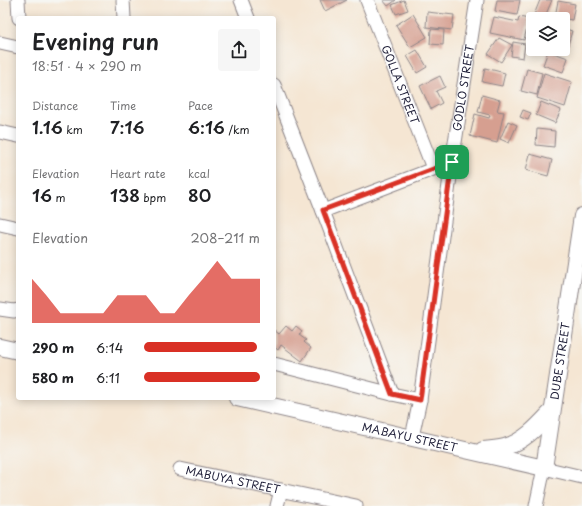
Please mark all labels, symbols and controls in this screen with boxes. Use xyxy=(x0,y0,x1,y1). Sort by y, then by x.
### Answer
map controls xyxy=(526,12,570,56)
button: layers xyxy=(526,12,570,56)
text: Evening run xyxy=(32,24,159,57)
button: share xyxy=(218,29,260,71)
street label: GOLLA STREET xyxy=(378,42,424,127)
street label: GODLO STREET xyxy=(448,43,478,132)
text: 18:51 · 4 × 290 m xyxy=(32,56,142,75)
text: Distance xyxy=(32,97,78,114)
text: Time xyxy=(110,97,136,114)
text: Pace xyxy=(188,97,213,114)
text: 1.16 xyxy=(32,114,63,140)
text: 7:16 xyxy=(110,114,144,140)
text: 6:16 xyxy=(188,114,225,140)
text: km xyxy=(63,121,83,138)
text: /km xyxy=(225,121,249,138)
pin xyxy=(435,145,469,179)
icon: arrive xyxy=(441,151,463,173)
text: Elevation xyxy=(32,165,79,182)
text: Heart rate xyxy=(110,165,166,182)
text: kcal xyxy=(188,165,210,182)
text: 16 xyxy=(32,182,52,208)
text: 138 xyxy=(110,182,140,208)
text: 80 xyxy=(188,182,211,208)
text: m xyxy=(52,189,66,206)
text: bpm xyxy=(140,189,166,206)
text: Elevation xyxy=(32,228,88,247)
text: 208–211 m xyxy=(190,228,260,247)
street label: DUBE STREET xyxy=(545,321,574,401)
text: 290 m xyxy=(32,338,74,357)
text: 6:14 xyxy=(96,338,123,357)
text: 580 m xyxy=(32,368,74,387)
text: 6:11 xyxy=(96,368,120,387)
street label: MABAYU STREET xyxy=(360,418,459,456)
street label: MABUYA STREET xyxy=(184,461,282,498)

